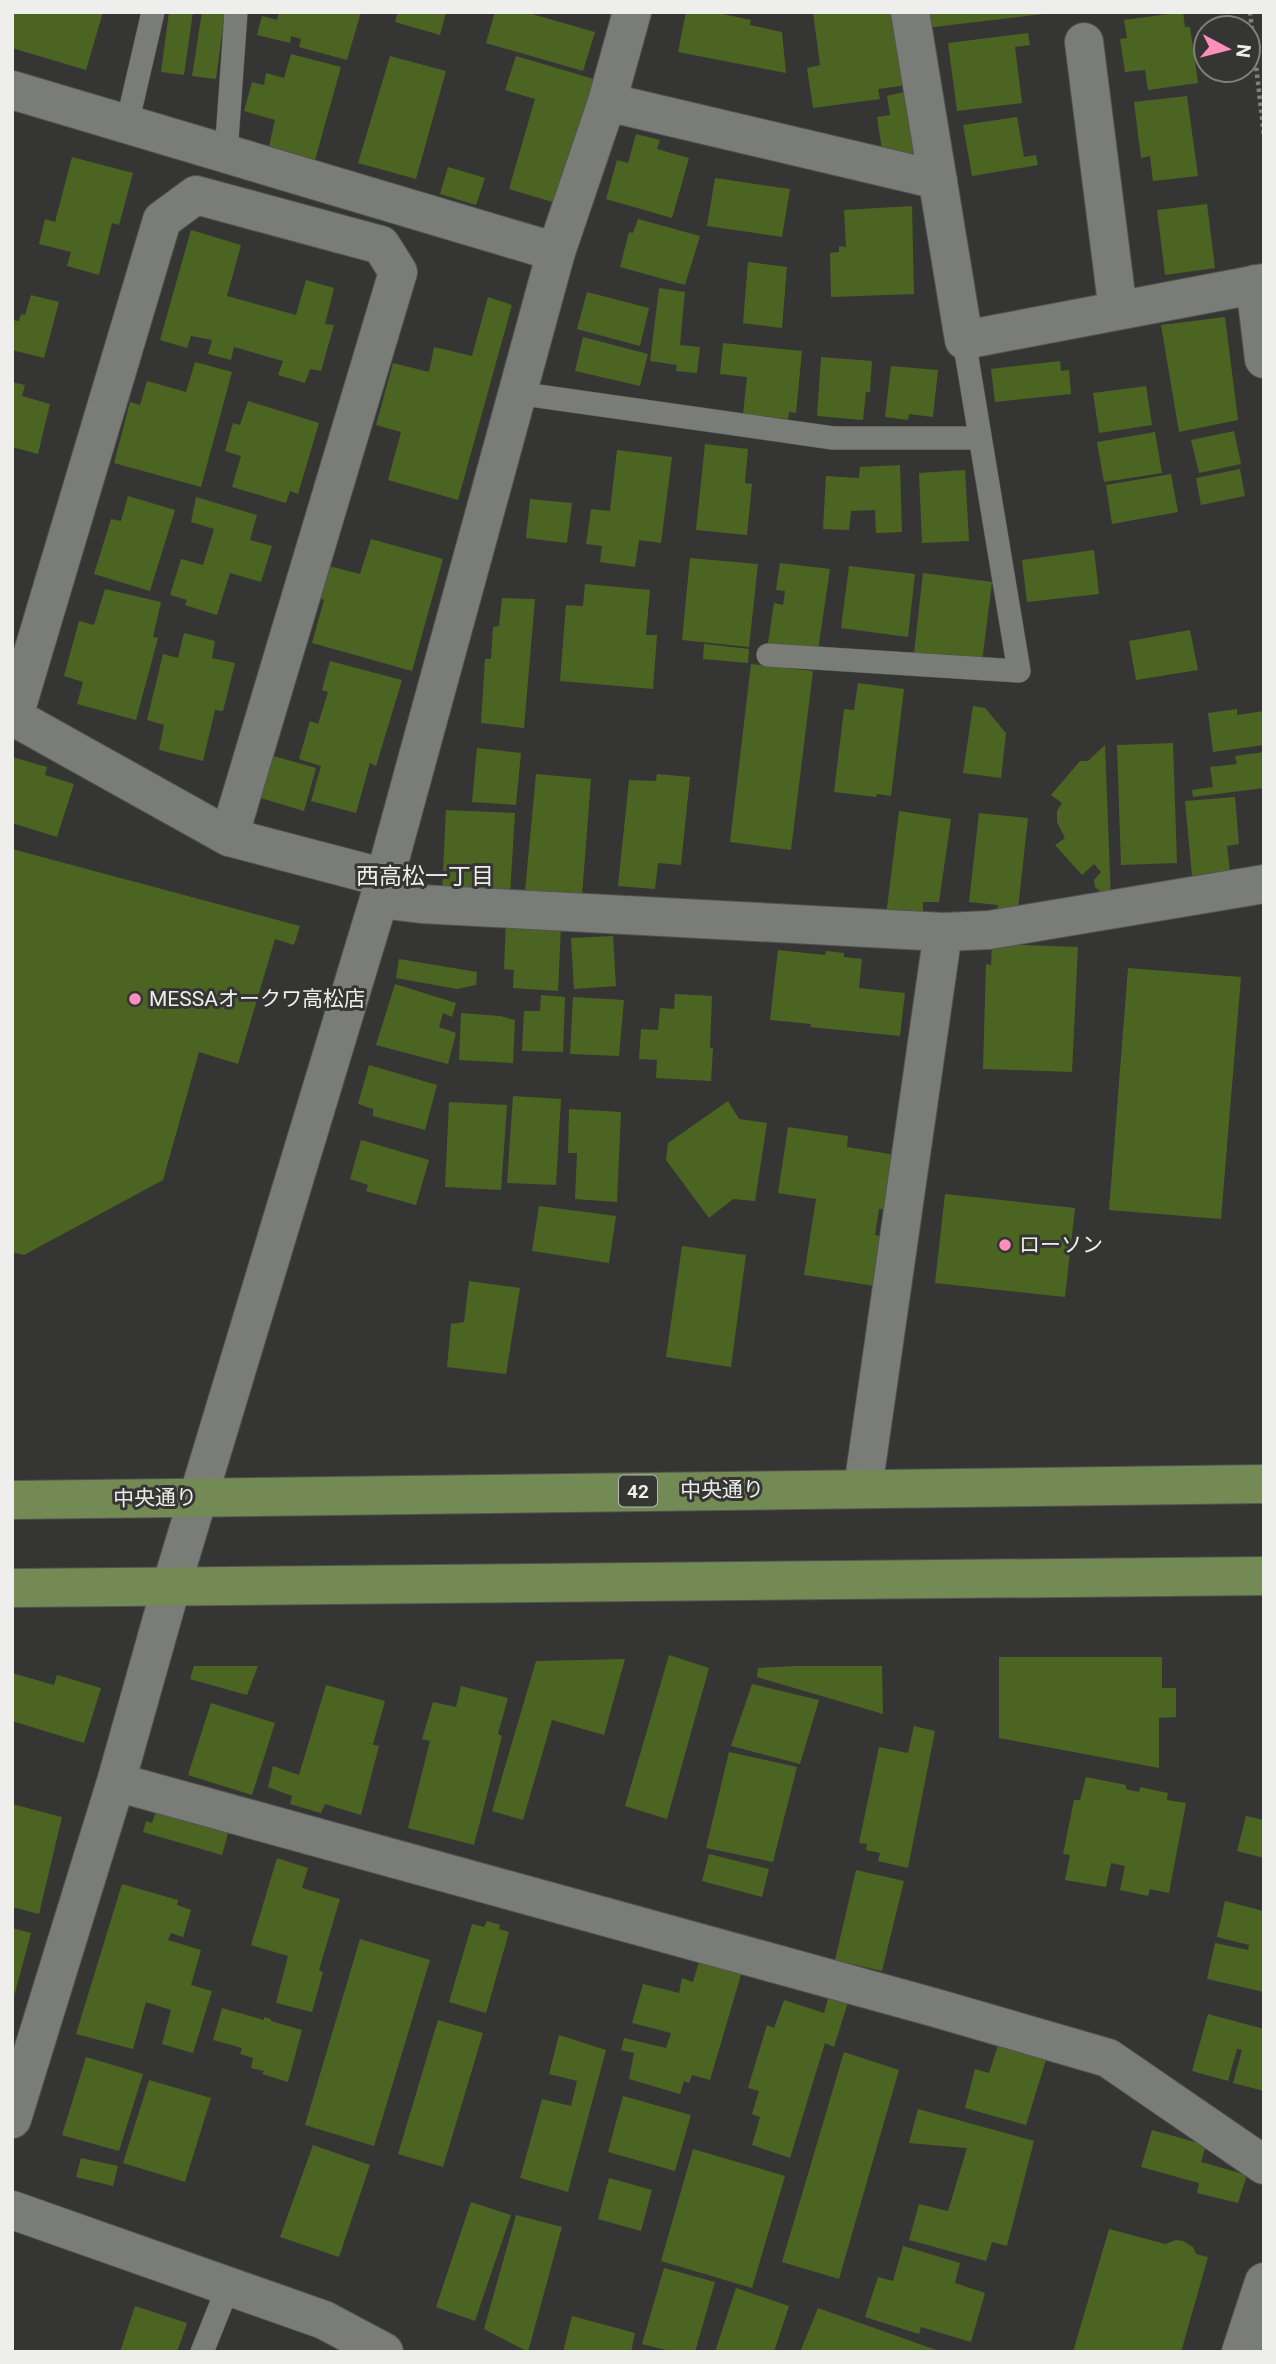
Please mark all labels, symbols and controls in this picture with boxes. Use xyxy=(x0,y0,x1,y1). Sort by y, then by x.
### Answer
north arrow xyxy=(1192,14,1262,84)
text: N xyxy=(1231,43,1256,59)
district label: 西高松一丁目 xyxy=(356,863,494,890)
place label: MESSAオークワ高松店 xyxy=(149,987,365,1011)
marker: MESSAオークワ高松店 xyxy=(127,991,143,1007)
place label: ローソン xyxy=(1019,1233,1103,1257)
marker: ローソン xyxy=(997,1237,1013,1253)
road number: 42 xyxy=(619,1476,657,1506)
street label: 中央通り xyxy=(680,1477,764,1503)
street label: 中央通り xyxy=(113,1485,197,1511)

